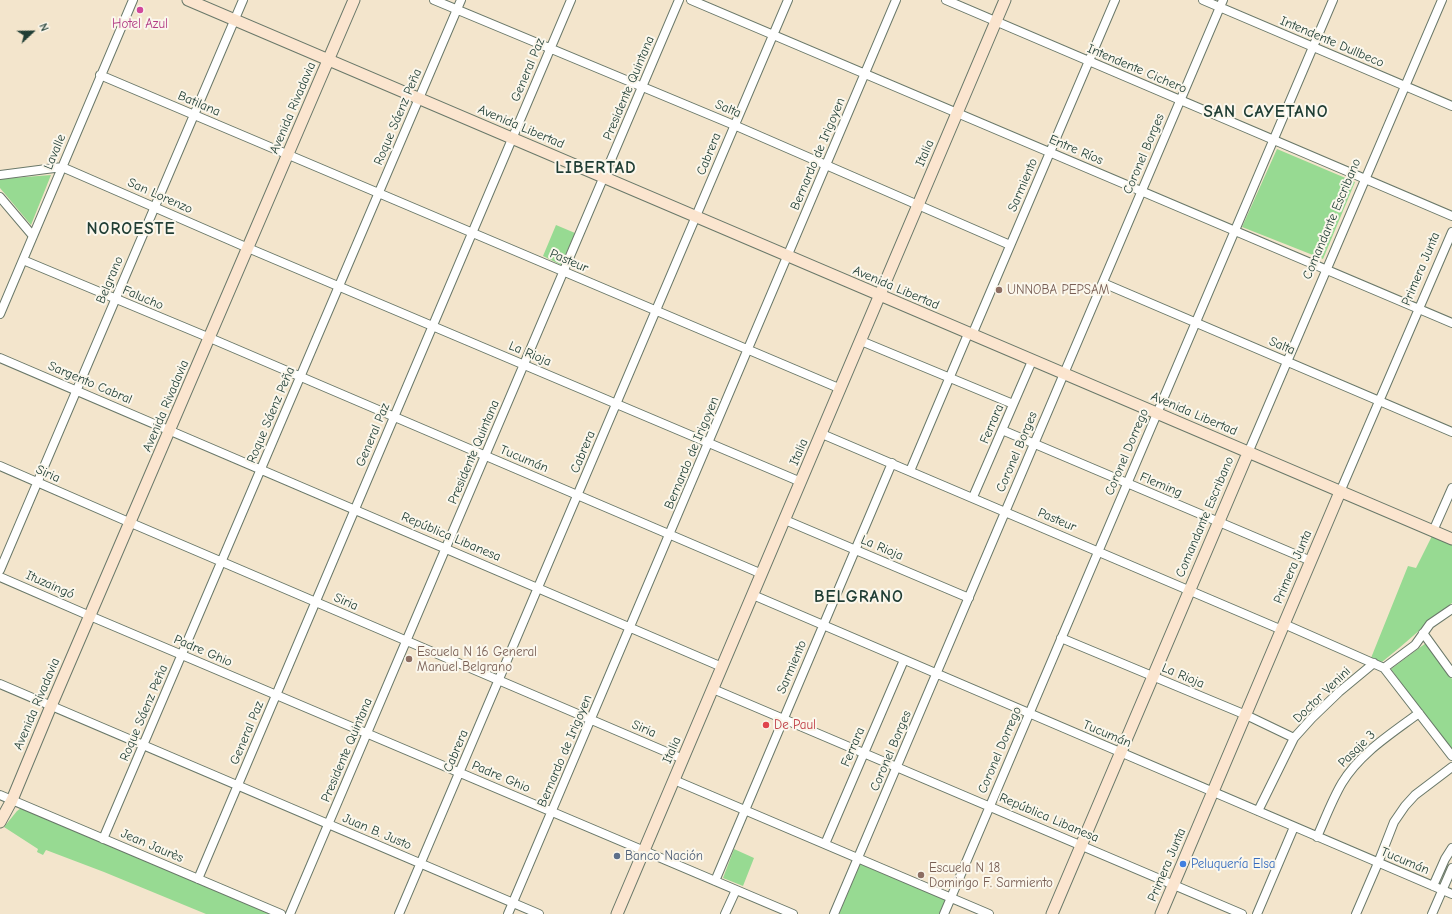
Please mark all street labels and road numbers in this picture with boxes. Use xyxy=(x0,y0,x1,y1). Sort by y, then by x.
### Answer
street label: Intendente Dullbeco xyxy=(1278,13,1386,71)
street label: Presidente Quintana xyxy=(600,34,658,142)
street label: General Paz xyxy=(508,36,548,104)
street label: Intendente Cichero xyxy=(1085,41,1189,97)
street label: Avenida Rivadavia xyxy=(267,60,319,156)
street label: Roque Sáenz Peña xyxy=(371,66,425,168)
street label: Batilana xyxy=(175,88,223,120)
street label: Bernardo de Irigoyen xyxy=(787,95,849,213)
street label: Salta xyxy=(713,97,743,121)
street label: Avenida Libertad xyxy=(475,102,567,152)
street label: Coronel Borges xyxy=(1120,111,1168,197)
street label: Cabrera xyxy=(693,130,725,178)
street label: Lavalle xyxy=(41,132,69,172)
street label: Entre Ríos xyxy=(1047,132,1105,168)
street label: Italia xyxy=(912,137,938,169)
street label: Sarmiento xyxy=(1005,156,1041,214)
street label: Comandante Escribano xyxy=(1299,156,1365,282)
street label: San Lorenzo xyxy=(125,175,195,217)
street label: Primera Junta xyxy=(1398,230,1444,308)
street label: Pasteur xyxy=(547,246,591,276)
street label: Belgrano xyxy=(93,254,127,306)
street label: Avenida Libertad xyxy=(850,263,942,313)
street label: Falucho xyxy=(120,282,166,314)
street label: Salta xyxy=(1267,334,1297,358)
street label: La Rioja xyxy=(506,338,554,370)
street label: Sargento Cabral xyxy=(46,358,134,408)
street label: Avenida Rivadavia xyxy=(140,358,192,454)
street label: Roque Sáenz Peña xyxy=(244,364,298,466)
street label: Avenida Libertad xyxy=(1148,389,1240,439)
street label: Bernardo de Irigoyen xyxy=(661,394,723,512)
street label: Presidente Quintana xyxy=(445,398,503,506)
street label: General Paz xyxy=(353,401,393,469)
street label: Ferrara xyxy=(977,402,1007,446)
street label: Coronel Dorrego xyxy=(1102,406,1152,498)
street label: Coronel Borges xyxy=(993,409,1041,495)
street label: Cabrera xyxy=(567,428,599,476)
street label: Italia xyxy=(786,436,812,468)
street label: Tucumán xyxy=(497,442,551,476)
street label: Comandante Escribano xyxy=(1172,454,1238,580)
street label: Siria xyxy=(33,462,63,486)
street label: Fleming xyxy=(1137,469,1185,501)
street label: Pasteur xyxy=(1035,505,1079,535)
street label: República Libanesa xyxy=(399,509,503,565)
street label: Primera Junta xyxy=(1270,528,1316,606)
street label: La Rioja xyxy=(858,532,906,564)
street label: Ituzaingó xyxy=(23,567,77,603)
street label: Siria xyxy=(331,590,361,614)
street label: Padre Ghio xyxy=(171,632,235,670)
street label: Sarmiento xyxy=(774,638,810,696)
street label: Avenida Rivadavia xyxy=(11,656,63,752)
street label: La Rioja xyxy=(1159,660,1207,692)
street label: Roque Sáenz Peña xyxy=(117,662,171,764)
street label: Doctor Venini xyxy=(1290,664,1354,726)
street label: Bernardo de Irigoyen xyxy=(534,692,596,810)
street label: Presidente Quintana xyxy=(318,696,376,804)
street label: General Paz xyxy=(227,699,267,767)
street label: Coronel Dorrego xyxy=(975,704,1025,796)
street label: Coronel Borges xyxy=(867,708,915,794)
street label: Siria xyxy=(629,717,659,741)
street label: Tucumán xyxy=(1080,717,1134,751)
street label: Ferrara xyxy=(838,725,868,769)
street label: Cabrera xyxy=(440,727,472,775)
street label: Pasaje 3 xyxy=(1335,727,1379,771)
street label: Italia xyxy=(659,734,685,766)
street label: Padre Ghio xyxy=(469,758,533,796)
street label: República Libanesa xyxy=(997,790,1101,846)
street label: Juan B. Justo xyxy=(340,810,414,854)
street label: Jean Jaurès xyxy=(118,826,186,866)
street label: Primera Junta xyxy=(1144,826,1190,904)
street label: Tucumán xyxy=(1378,844,1432,878)

